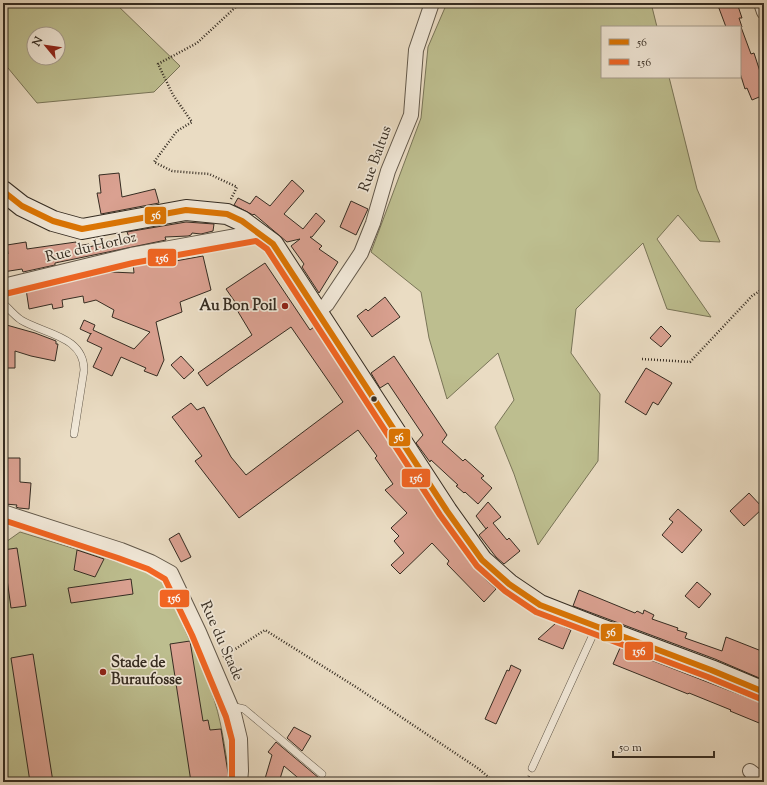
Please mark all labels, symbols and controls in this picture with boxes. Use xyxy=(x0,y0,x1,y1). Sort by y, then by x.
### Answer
north arrow xyxy=(26,26,66,66)
legend xyxy=(601,26,741,78)
text: N xyxy=(29,34,47,50)
text: 56 xyxy=(636,34,647,52)
text: 156 xyxy=(637,54,651,72)
street label: Rue Baltus xyxy=(354,123,398,195)
line badge: 56 xyxy=(144,206,167,225)
text: 56 xyxy=(150,208,161,224)
street label: Rue du Horloz xyxy=(43,227,139,269)
line badge: 156 xyxy=(147,248,177,267)
text: 156 xyxy=(155,251,169,267)
place label: Au Bon Poil xyxy=(199,296,278,317)
marker: Au Bon Poil xyxy=(280,301,290,311)
unlabelled marker xyxy=(369,394,379,404)
line badge: 56 xyxy=(388,428,411,447)
text: 56 xyxy=(393,430,404,446)
line badge: 156 xyxy=(401,468,431,488)
text: 156 xyxy=(409,471,423,487)
line badge: 156 xyxy=(159,589,190,608)
text: 156 xyxy=(167,591,181,607)
street label: Rue du Stade xyxy=(194,598,248,684)
line badge: 56 xyxy=(600,623,623,642)
text: 56 xyxy=(605,625,616,641)
line badge: 156 xyxy=(624,641,654,661)
text: 156 xyxy=(632,644,646,660)
place label: Stade de Buraufosse xyxy=(111,653,182,691)
marker: Stade de Buraufosse xyxy=(98,667,108,677)
scale bar xyxy=(613,733,714,759)
text: 50 m xyxy=(618,739,642,757)

